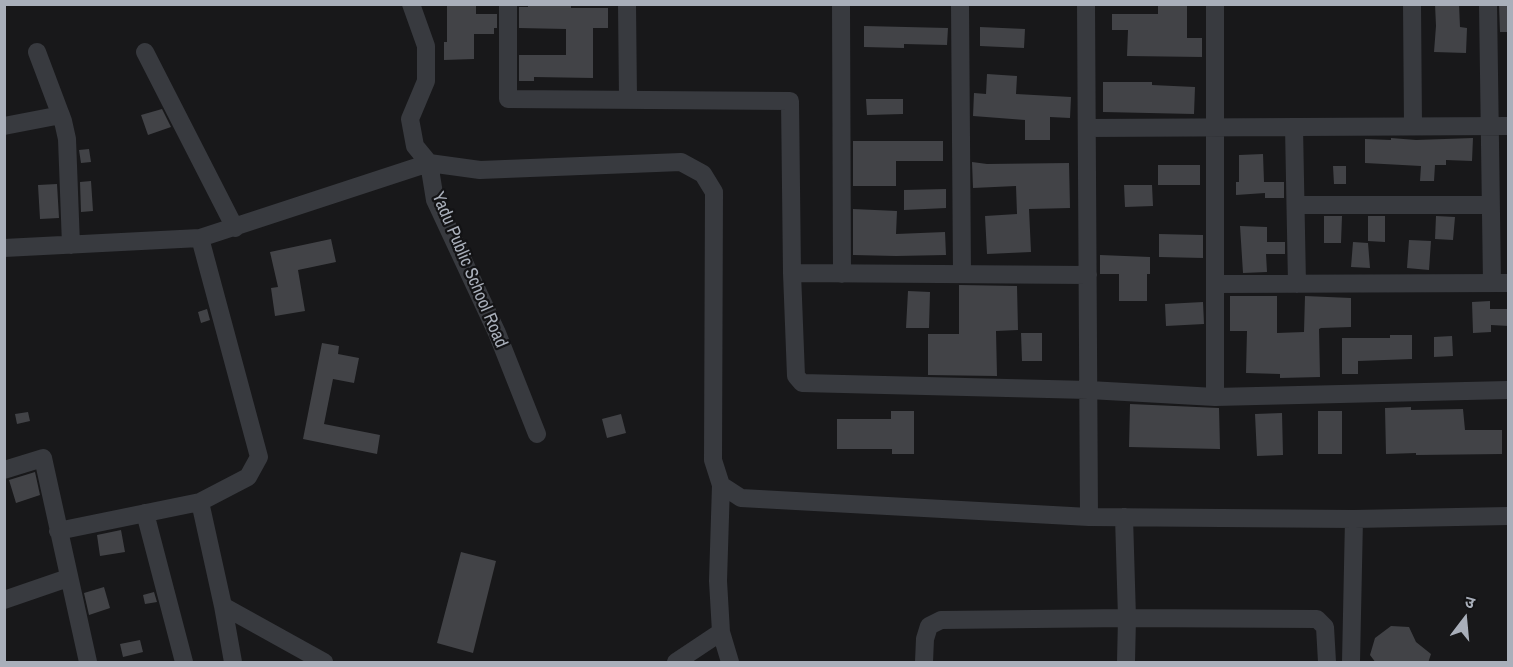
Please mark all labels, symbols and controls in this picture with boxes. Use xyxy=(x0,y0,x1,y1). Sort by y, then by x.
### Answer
street label: Yadu Public School Road xyxy=(426,189,512,351)
north arrow xyxy=(1435,589,1495,649)
text: उ xyxy=(1462,590,1477,614)

